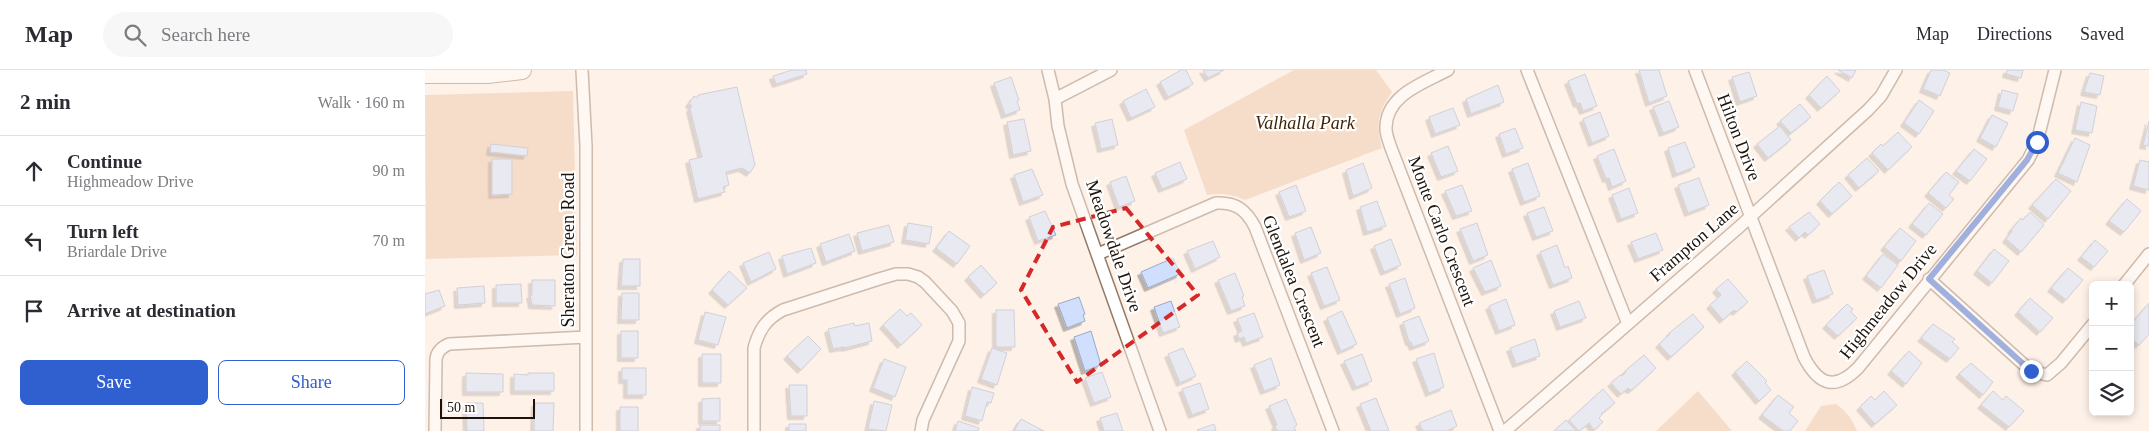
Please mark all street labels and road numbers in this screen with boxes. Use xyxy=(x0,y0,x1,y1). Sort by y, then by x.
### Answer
street label: Hilton Drive xyxy=(1713,91,1765,183)
street label: Monte Carlo Crescent xyxy=(1404,153,1480,309)
street label: Sheraton Green Road xyxy=(558,173,578,327)
street label: Meadowdale Drive xyxy=(1082,177,1146,315)
street label: Frampton Lane xyxy=(1646,198,1742,286)
street label: Glendalea Crescent xyxy=(1258,212,1330,350)
street label: Highmeadow Drive xyxy=(1835,239,1941,363)

